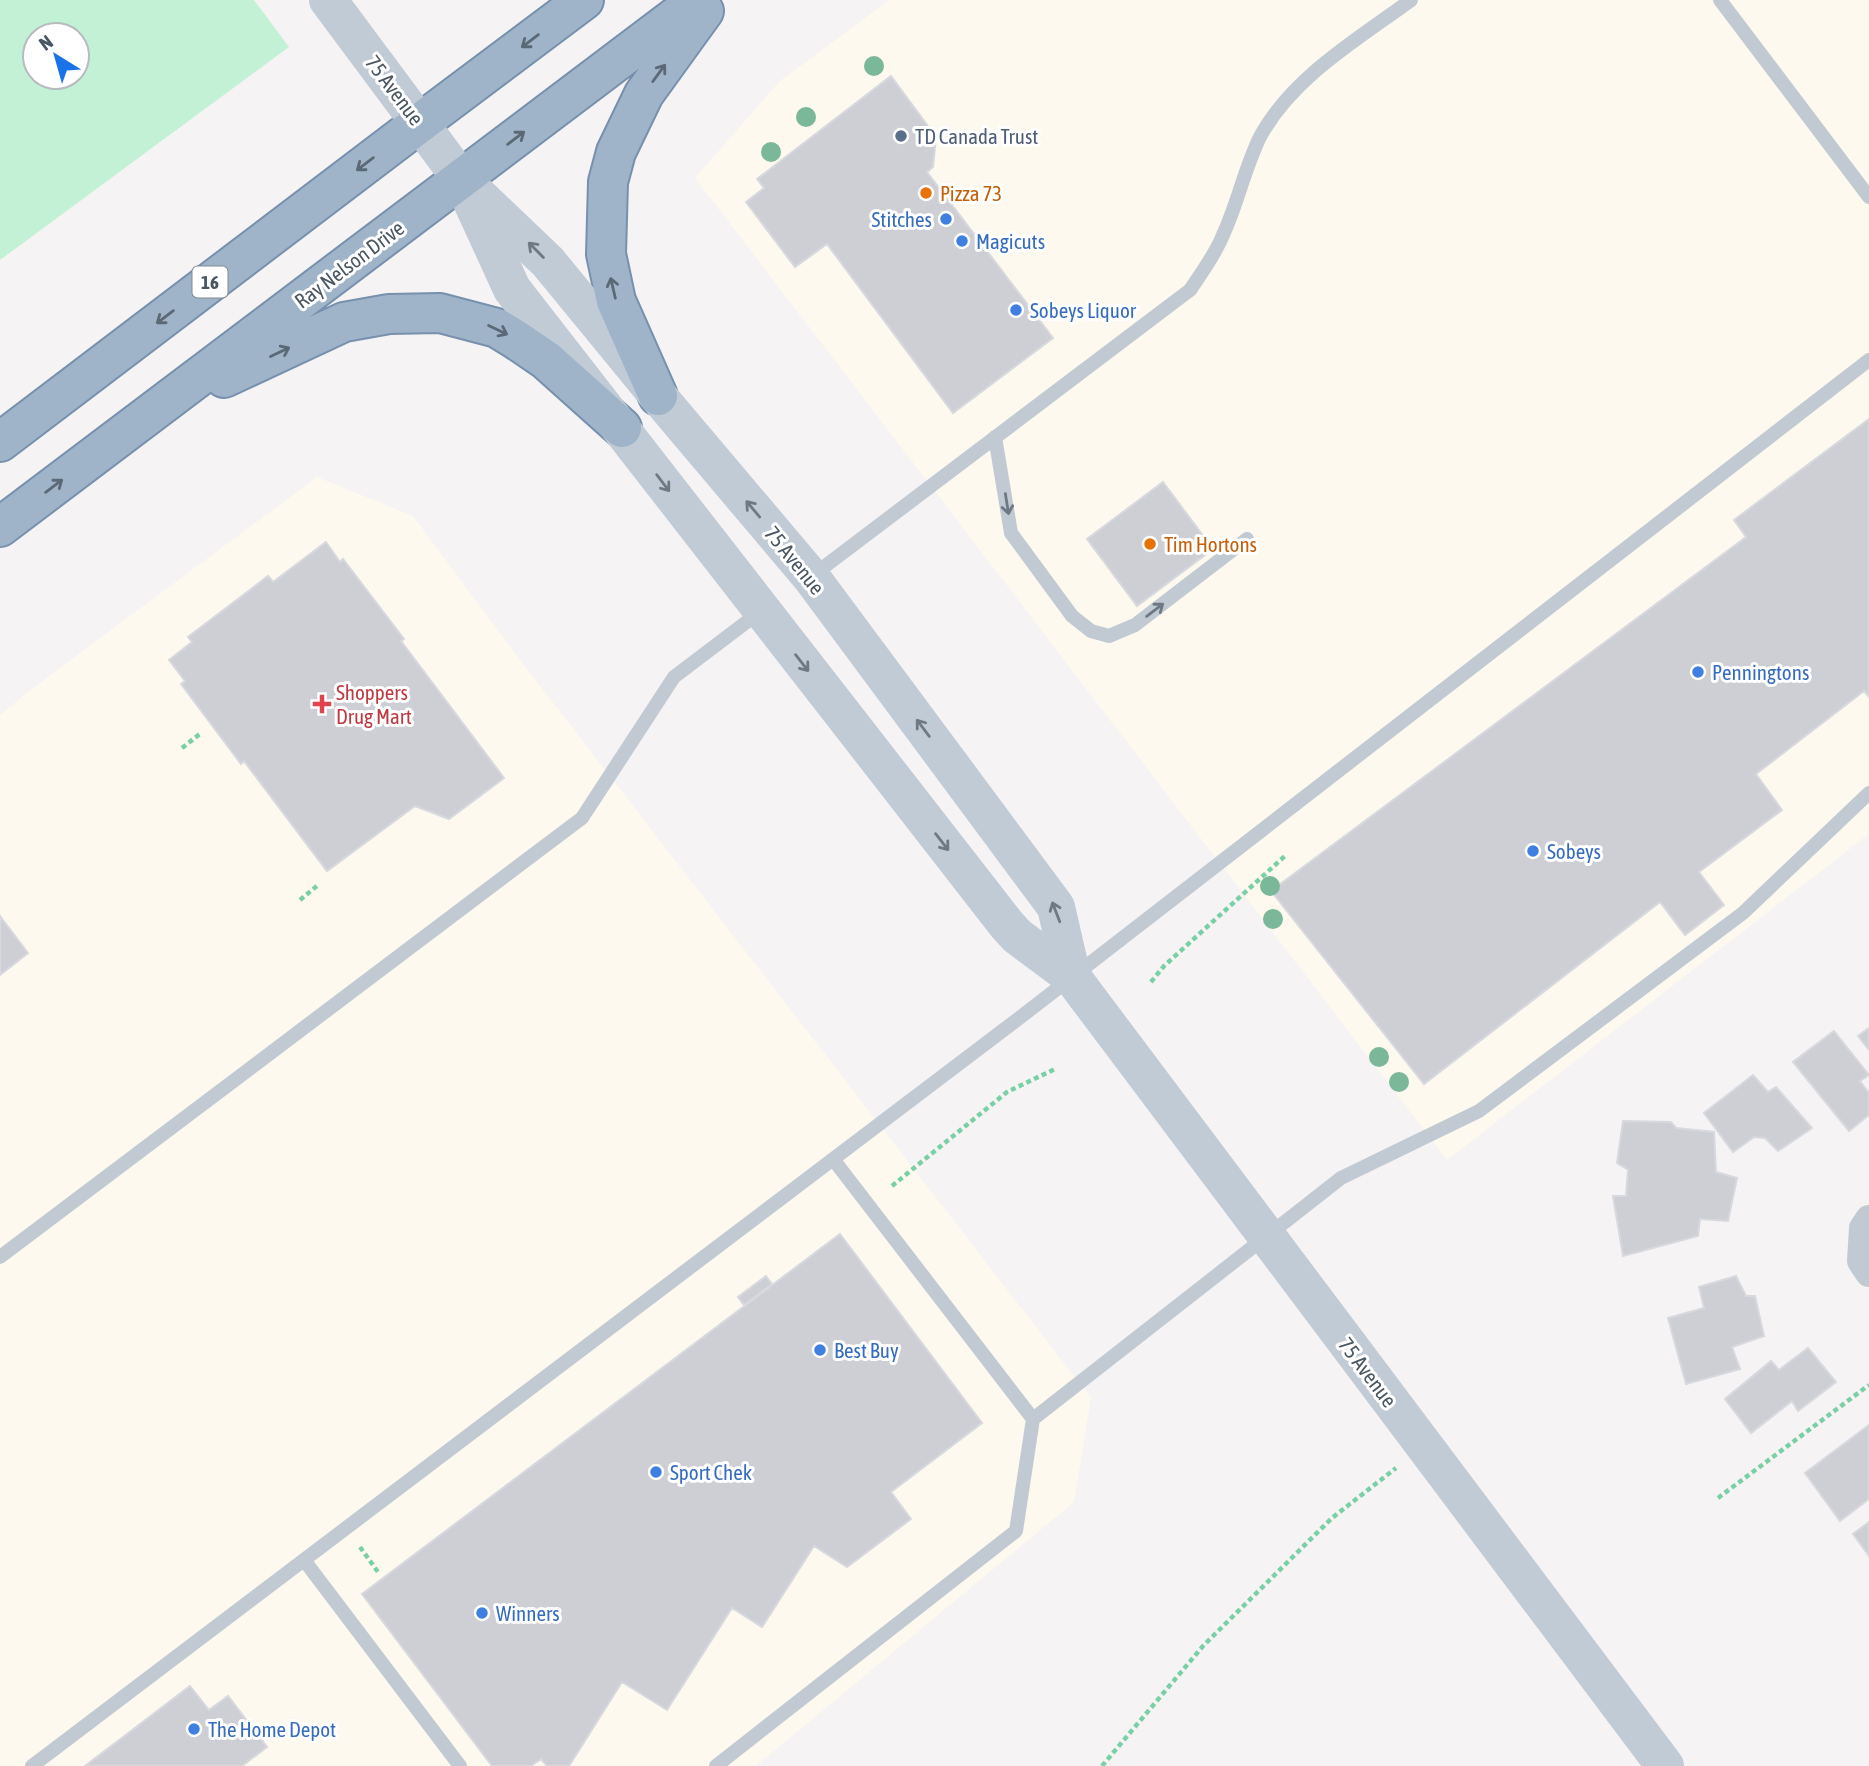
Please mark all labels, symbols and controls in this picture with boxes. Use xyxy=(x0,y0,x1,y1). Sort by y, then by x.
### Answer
north arrow xyxy=(21,21,91,91)
text: N xyxy=(35,30,57,55)
one-way arrow xyxy=(521,34,540,48)
street label: 75 Avenue xyxy=(361,51,429,129)
one-way arrow xyxy=(651,64,666,83)
place label: TD Canada Trust xyxy=(915,124,1038,148)
marker: TD Canada Trust xyxy=(893,128,909,144)
one-way arrow xyxy=(506,131,525,146)
one-way arrow xyxy=(357,157,375,172)
place label: Pizza 73 xyxy=(940,181,1002,205)
marker: Pizza 73 xyxy=(918,185,934,201)
place label: Stitches xyxy=(872,207,932,231)
marker: Stitches xyxy=(938,211,954,227)
street label: Ray Nelson Drive xyxy=(290,215,408,313)
place label: Magicuts xyxy=(976,229,1045,253)
marker: Magicuts xyxy=(954,233,970,249)
one-way arrow xyxy=(527,241,544,258)
road number: 16 xyxy=(192,266,228,298)
one-way arrow xyxy=(606,277,620,300)
place label: Sobeys Liquor xyxy=(1030,298,1137,322)
marker: Sobeys Liquor xyxy=(1008,302,1024,318)
one-way arrow xyxy=(156,309,175,324)
one-way arrow xyxy=(487,324,508,337)
one-way arrow xyxy=(270,344,291,357)
one-way arrow xyxy=(656,473,671,491)
one-way arrow xyxy=(45,478,63,493)
one-way arrow xyxy=(1001,493,1014,515)
one-way arrow xyxy=(746,501,761,519)
street label: 75 Avenue xyxy=(760,521,830,599)
place label: Tim Hortons xyxy=(1164,532,1257,556)
marker: Tim Hortons xyxy=(1142,536,1158,552)
one-way arrow xyxy=(1145,603,1163,618)
one-way arrow xyxy=(794,653,809,672)
place label: Penningtons xyxy=(1712,660,1809,684)
marker: Penningtons xyxy=(1690,664,1706,680)
place label: Shoppers Drug Mart xyxy=(336,680,412,728)
marker: Shoppers Drug Mart xyxy=(314,696,330,712)
one-way arrow xyxy=(916,719,930,738)
one-way arrow xyxy=(934,833,949,851)
place label: Sobeys xyxy=(1547,839,1601,863)
marker: Sobeys xyxy=(1525,843,1541,859)
one-way arrow xyxy=(1048,901,1061,923)
street label: 75 Avenue xyxy=(1334,1333,1402,1411)
place label: Best Buy xyxy=(834,1338,899,1362)
marker: Best Buy xyxy=(812,1342,828,1358)
place label: Sport Chek xyxy=(670,1460,752,1484)
marker: Sport Chek xyxy=(648,1464,664,1480)
place label: Winners xyxy=(496,1601,560,1625)
marker: Winners xyxy=(474,1605,490,1621)
place label: The Home Depot xyxy=(208,1717,336,1741)
marker: The Home Depot xyxy=(186,1721,202,1737)

